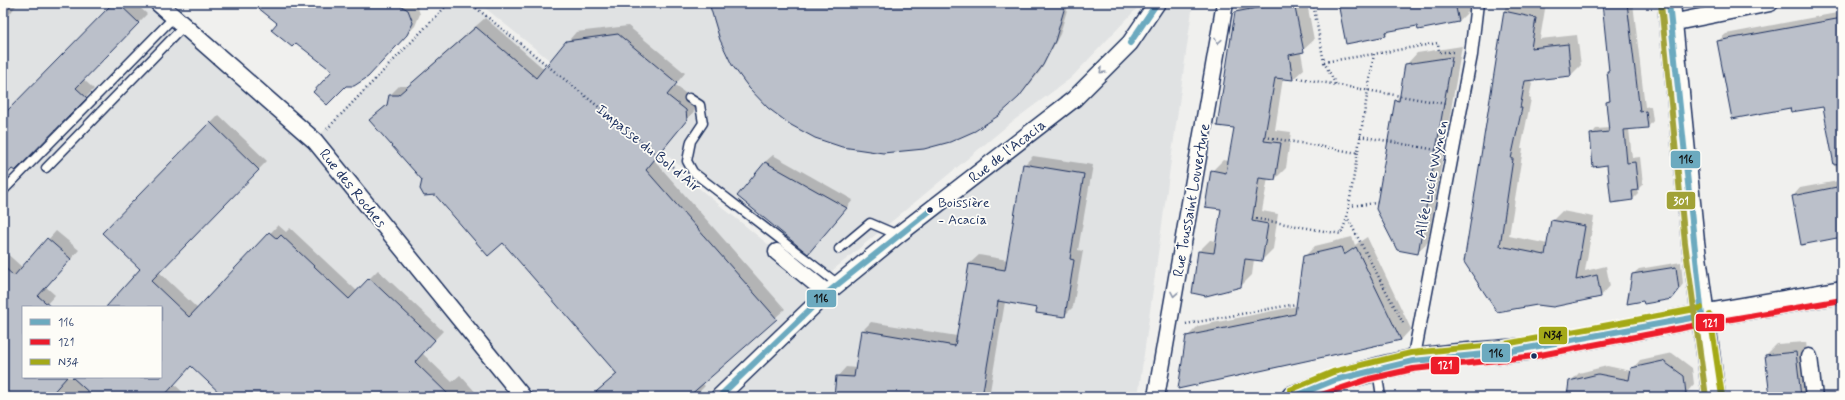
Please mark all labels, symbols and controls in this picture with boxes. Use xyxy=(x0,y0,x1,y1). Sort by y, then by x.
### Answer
one-way arrow xyxy=(1215,38,1223,45)
one-way arrow xyxy=(1099,66,1107,74)
street label: Impasse du Bol d'Air xyxy=(592,100,705,197)
street label: Rue de l'Acacia xyxy=(965,115,1051,188)
street label: Allée Lucie Wynen xyxy=(1411,119,1453,240)
street label: Rue Toussaint Louverture xyxy=(1169,122,1215,278)
street label: Rue des Roches xyxy=(314,145,391,233)
line badge: 116 xyxy=(1670,150,1701,169)
text: 116 xyxy=(1679,153,1693,167)
line badge: 301 xyxy=(1666,191,1696,210)
place label: Boissière - Acacia xyxy=(938,194,990,229)
text: 301 xyxy=(1673,195,1689,209)
marker: Boissière - Acacia xyxy=(925,205,935,215)
line badge: 116 xyxy=(806,289,837,308)
one-way arrow xyxy=(1170,290,1179,297)
text: 116 xyxy=(814,292,828,306)
legend xyxy=(22,306,162,378)
line badge: 121 xyxy=(1695,313,1725,332)
text: 116 xyxy=(58,315,75,331)
text: 121 xyxy=(1702,317,1718,331)
line badge: N34 xyxy=(1538,326,1568,345)
text: N34 xyxy=(1544,329,1563,343)
text: 121 xyxy=(58,335,74,351)
line badge: 116 xyxy=(1481,343,1511,363)
text: 116 xyxy=(1489,347,1503,361)
unlabelled marker xyxy=(1529,351,1539,361)
text: N34 xyxy=(58,355,79,371)
line badge: 121 xyxy=(1430,356,1460,375)
text: 121 xyxy=(1437,359,1453,373)

